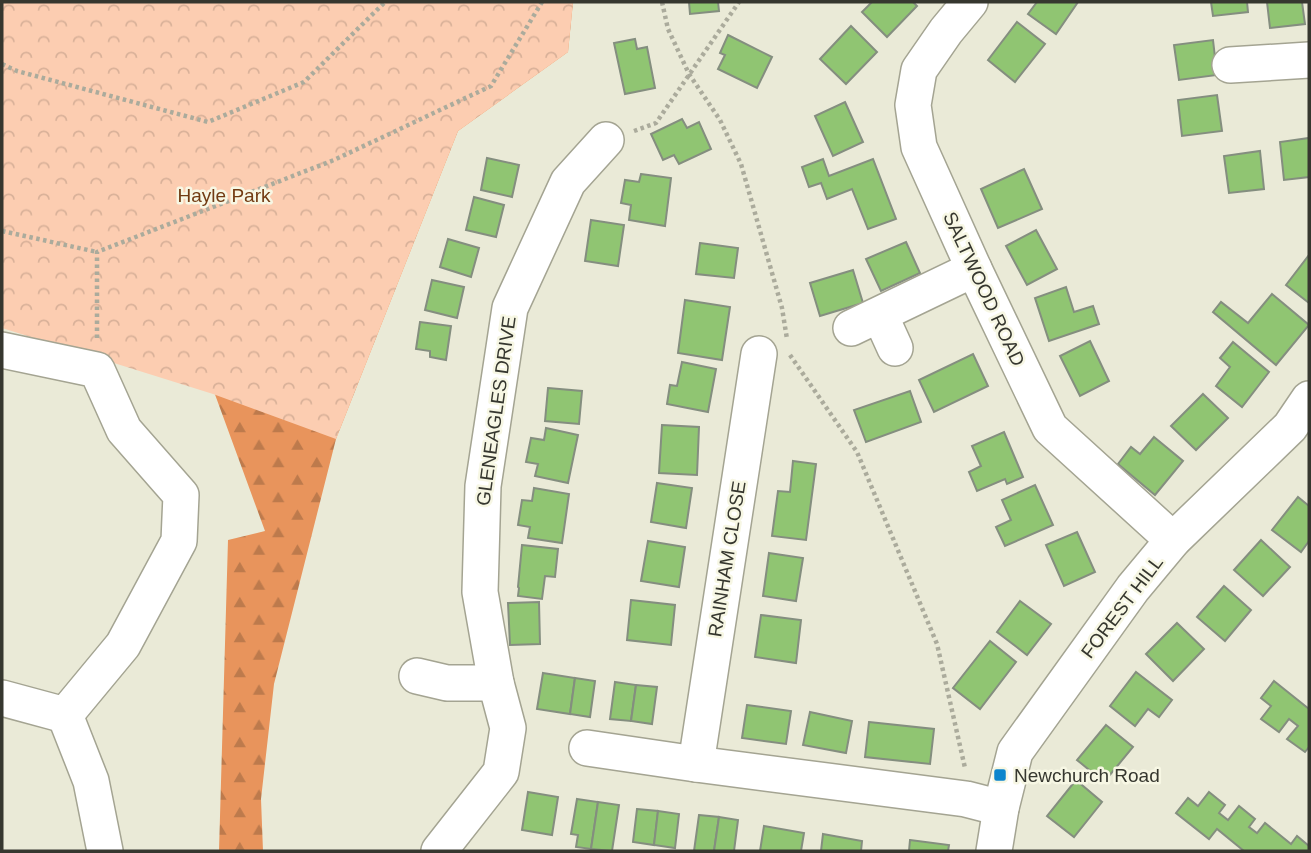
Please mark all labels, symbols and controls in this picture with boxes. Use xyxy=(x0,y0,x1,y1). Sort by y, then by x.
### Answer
park label: Hayle Park xyxy=(178,185,271,206)
street label: SALTWOOD ROAD xyxy=(939,209,1029,369)
street label: GLENEAGLES DRIVE xyxy=(472,315,520,507)
street label: RAINHAM CLOSE xyxy=(704,480,750,638)
street label: FOREST HILL xyxy=(1077,552,1167,662)
place label: Newchurch Road xyxy=(1014,765,1160,786)
marker: Newchurch Road xyxy=(992,767,1008,783)

